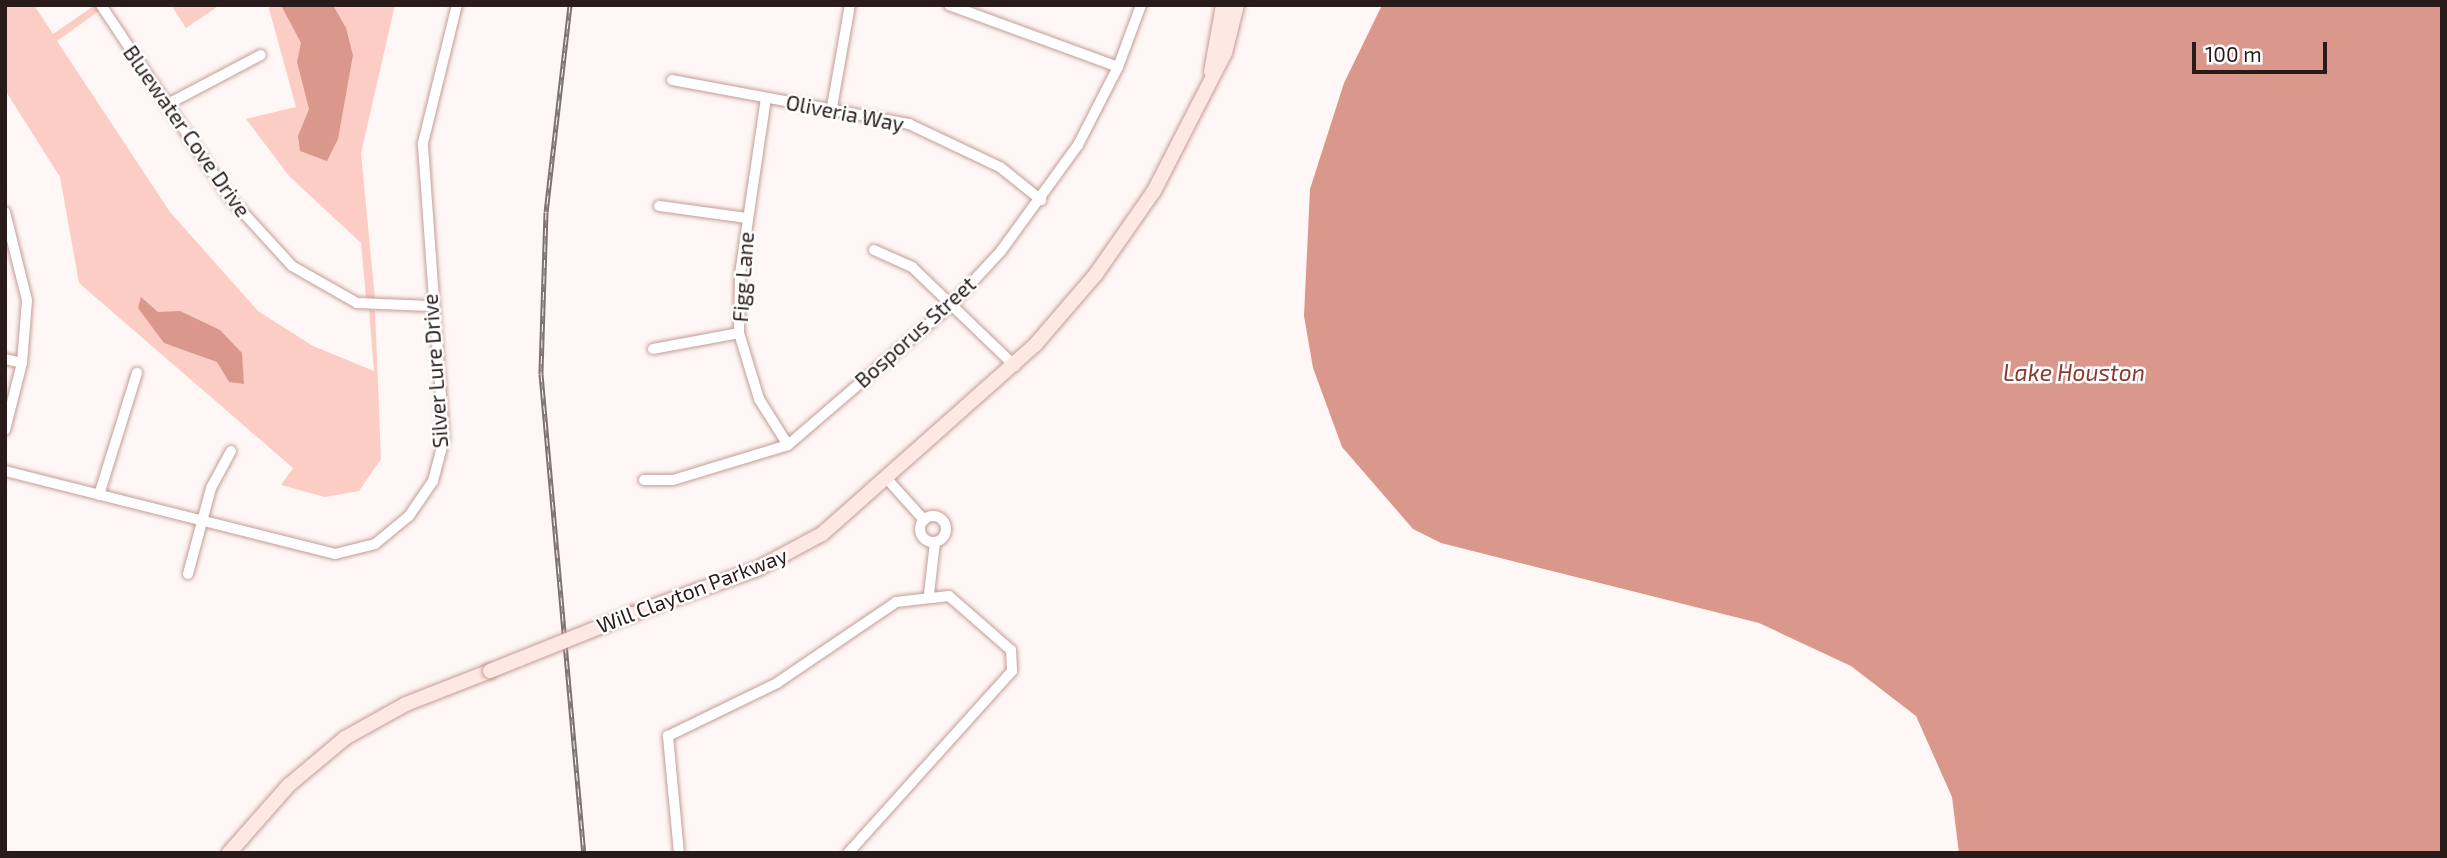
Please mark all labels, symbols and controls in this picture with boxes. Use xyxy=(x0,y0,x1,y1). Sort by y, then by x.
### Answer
scale bar xyxy=(2195,28,2330,72)
street label: Bluewater Cove Drive xyxy=(118,40,256,222)
text: 100 m xyxy=(2205,41,2262,66)
street label: Oliveria Way xyxy=(784,89,906,137)
street label: Figg Lane xyxy=(727,231,759,323)
street label: Bosporus Street xyxy=(849,271,981,393)
street label: Silver Lure Drive xyxy=(417,293,453,449)
water label: Lake Houston xyxy=(2003,358,2145,386)
street label: Will Clayton Parkway xyxy=(593,542,791,638)

